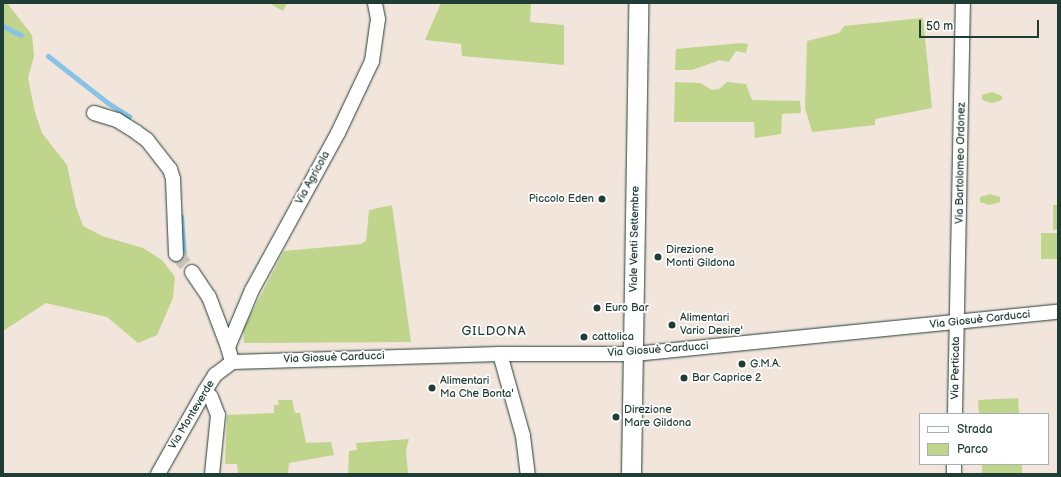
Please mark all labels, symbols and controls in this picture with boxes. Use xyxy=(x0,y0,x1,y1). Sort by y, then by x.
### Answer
scale bar xyxy=(921,12,1041,38)
text: 50 m xyxy=(926,19,953,34)
street label: Via Bartolomeo Ordonez xyxy=(953,102,969,224)
street label: Via Agricola xyxy=(293,149,333,207)
street label: Viale Venti Settembre xyxy=(627,185,643,293)
place label: Piccolo Eden xyxy=(529,192,594,206)
marker: Piccolo Eden xyxy=(597,194,607,204)
place label: Direzione Monti Gildona xyxy=(666,244,735,270)
marker: Direzione Monti Gildona xyxy=(653,252,663,262)
place label: Euro Bar xyxy=(605,301,649,315)
marker: Euro Bar xyxy=(592,303,602,313)
street label: Via Giosuè Carducci xyxy=(929,308,1031,332)
place label: Alimentari Vario Desire' xyxy=(680,312,743,338)
marker: Alimentari Vario Desire' xyxy=(667,320,677,330)
district label: GILDONA xyxy=(461,323,527,339)
place label: cattolica xyxy=(592,330,634,344)
marker: cattolica xyxy=(579,332,589,342)
street label: Via Perticata xyxy=(949,336,963,400)
street label: Via Giosuè Carducci xyxy=(607,340,709,360)
street label: Via Giosuè Carducci xyxy=(283,350,385,366)
place label: G.M.A. xyxy=(750,357,781,371)
marker: G.M.A. xyxy=(737,359,747,369)
place label: Bar Caprice 2 xyxy=(692,371,762,385)
marker: Bar Caprice 2 xyxy=(679,373,689,383)
place label: Alimentari Ma Che Bonta' xyxy=(440,375,514,401)
street label: Via Monteverde xyxy=(166,378,218,452)
marker: Alimentari Ma Che Bonta' xyxy=(427,383,437,393)
place label: Direzione Mare Gildona xyxy=(624,404,691,430)
marker: Direzione Mare Gildona xyxy=(611,412,621,422)
legend xyxy=(919,413,1049,465)
text: Strada xyxy=(957,422,993,437)
text: Parco xyxy=(957,442,988,457)

